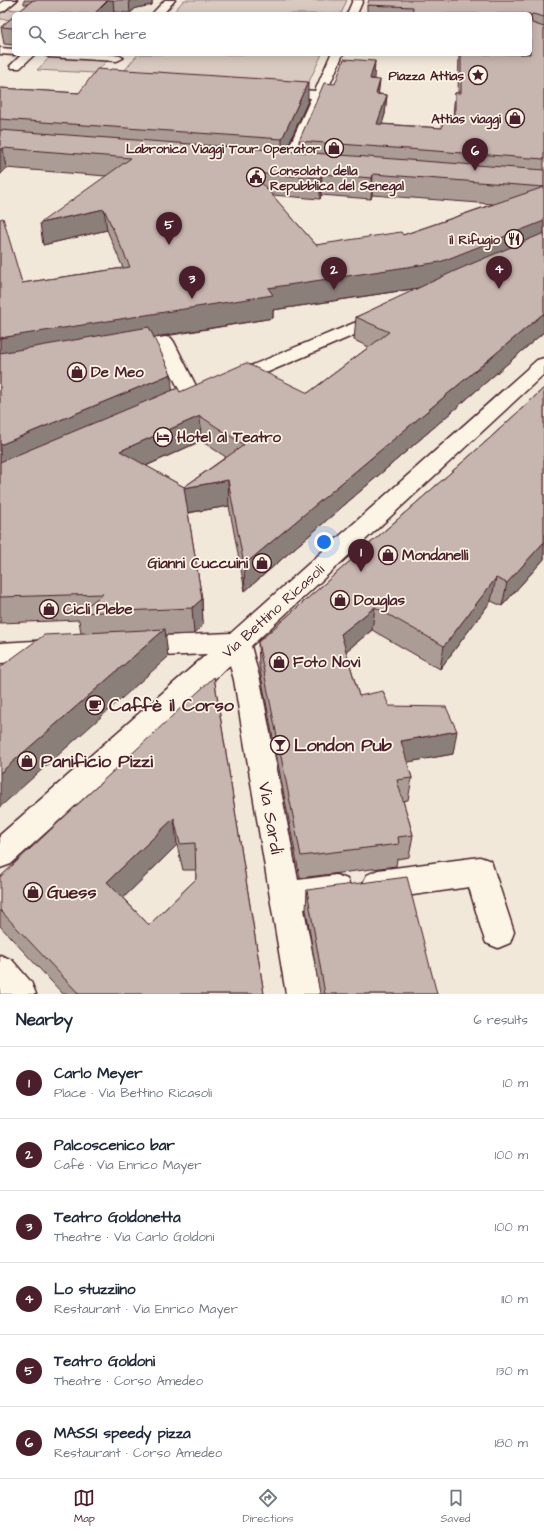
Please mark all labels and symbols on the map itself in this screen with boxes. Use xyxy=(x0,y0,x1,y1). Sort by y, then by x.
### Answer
place icon: Piazza Attias xyxy=(467,64,489,86)
place label: Piazza Attias xyxy=(388,67,464,85)
shop icon: Attias viaggi xyxy=(504,107,526,129)
place label: Attias viaggi xyxy=(431,110,502,130)
shop icon: Labronica Viaggi Tour Operator xyxy=(323,137,345,159)
pin: 6 xyxy=(462,138,488,171)
place label: Labronica Viaggi Tour Operator xyxy=(126,140,321,160)
place label: Consolato della Repubblica del Senegal xyxy=(270,162,404,197)
public building icon: Consolato della Repubblica del Senegal xyxy=(245,166,267,188)
pin: 5 xyxy=(156,212,182,245)
restaurant icon: il Rifugio xyxy=(503,228,525,250)
place label: il Rifugio xyxy=(449,231,501,251)
pin: 4 xyxy=(486,256,512,289)
pin: 2 xyxy=(321,257,347,290)
pin: 3 xyxy=(179,266,205,299)
shop icon: De Meo xyxy=(66,361,88,383)
place label: De Meo xyxy=(91,362,144,383)
hotel icon: Hotel al Teatro xyxy=(152,426,174,448)
place label: Hotel al Teatro xyxy=(177,427,281,448)
your location xyxy=(314,532,334,552)
pin: 1 xyxy=(348,539,374,572)
shop icon: Mondanelli xyxy=(377,544,399,566)
place label: Mondanelli xyxy=(402,545,469,566)
shop icon: Gianni Cuccuini xyxy=(251,552,273,574)
place label: Gianni Cuccuini xyxy=(148,553,249,574)
street label: Via Bettino Ricasoli xyxy=(218,559,330,663)
shop icon: Douglas xyxy=(329,589,351,611)
place label: Douglas xyxy=(354,590,406,613)
shop icon: Cicli Plebe xyxy=(38,598,60,620)
place label: Cicli Plebe xyxy=(63,599,133,620)
shop icon: Foto Novi xyxy=(268,651,290,673)
place label: Foto Novi xyxy=(293,652,361,673)
place label: Caffè il Corso xyxy=(109,693,235,718)
cafe icon: Caffè il Corso xyxy=(84,694,106,716)
place label: London Pub xyxy=(294,733,393,758)
bar icon: London Pub xyxy=(269,734,291,756)
place label: Panificio Pizzi xyxy=(41,749,153,774)
shop icon: Panificio Pizzi xyxy=(16,750,38,772)
street label: Via Sardi xyxy=(252,780,289,856)
place label: Guess xyxy=(47,880,96,905)
shop icon: Guess xyxy=(22,881,44,903)

